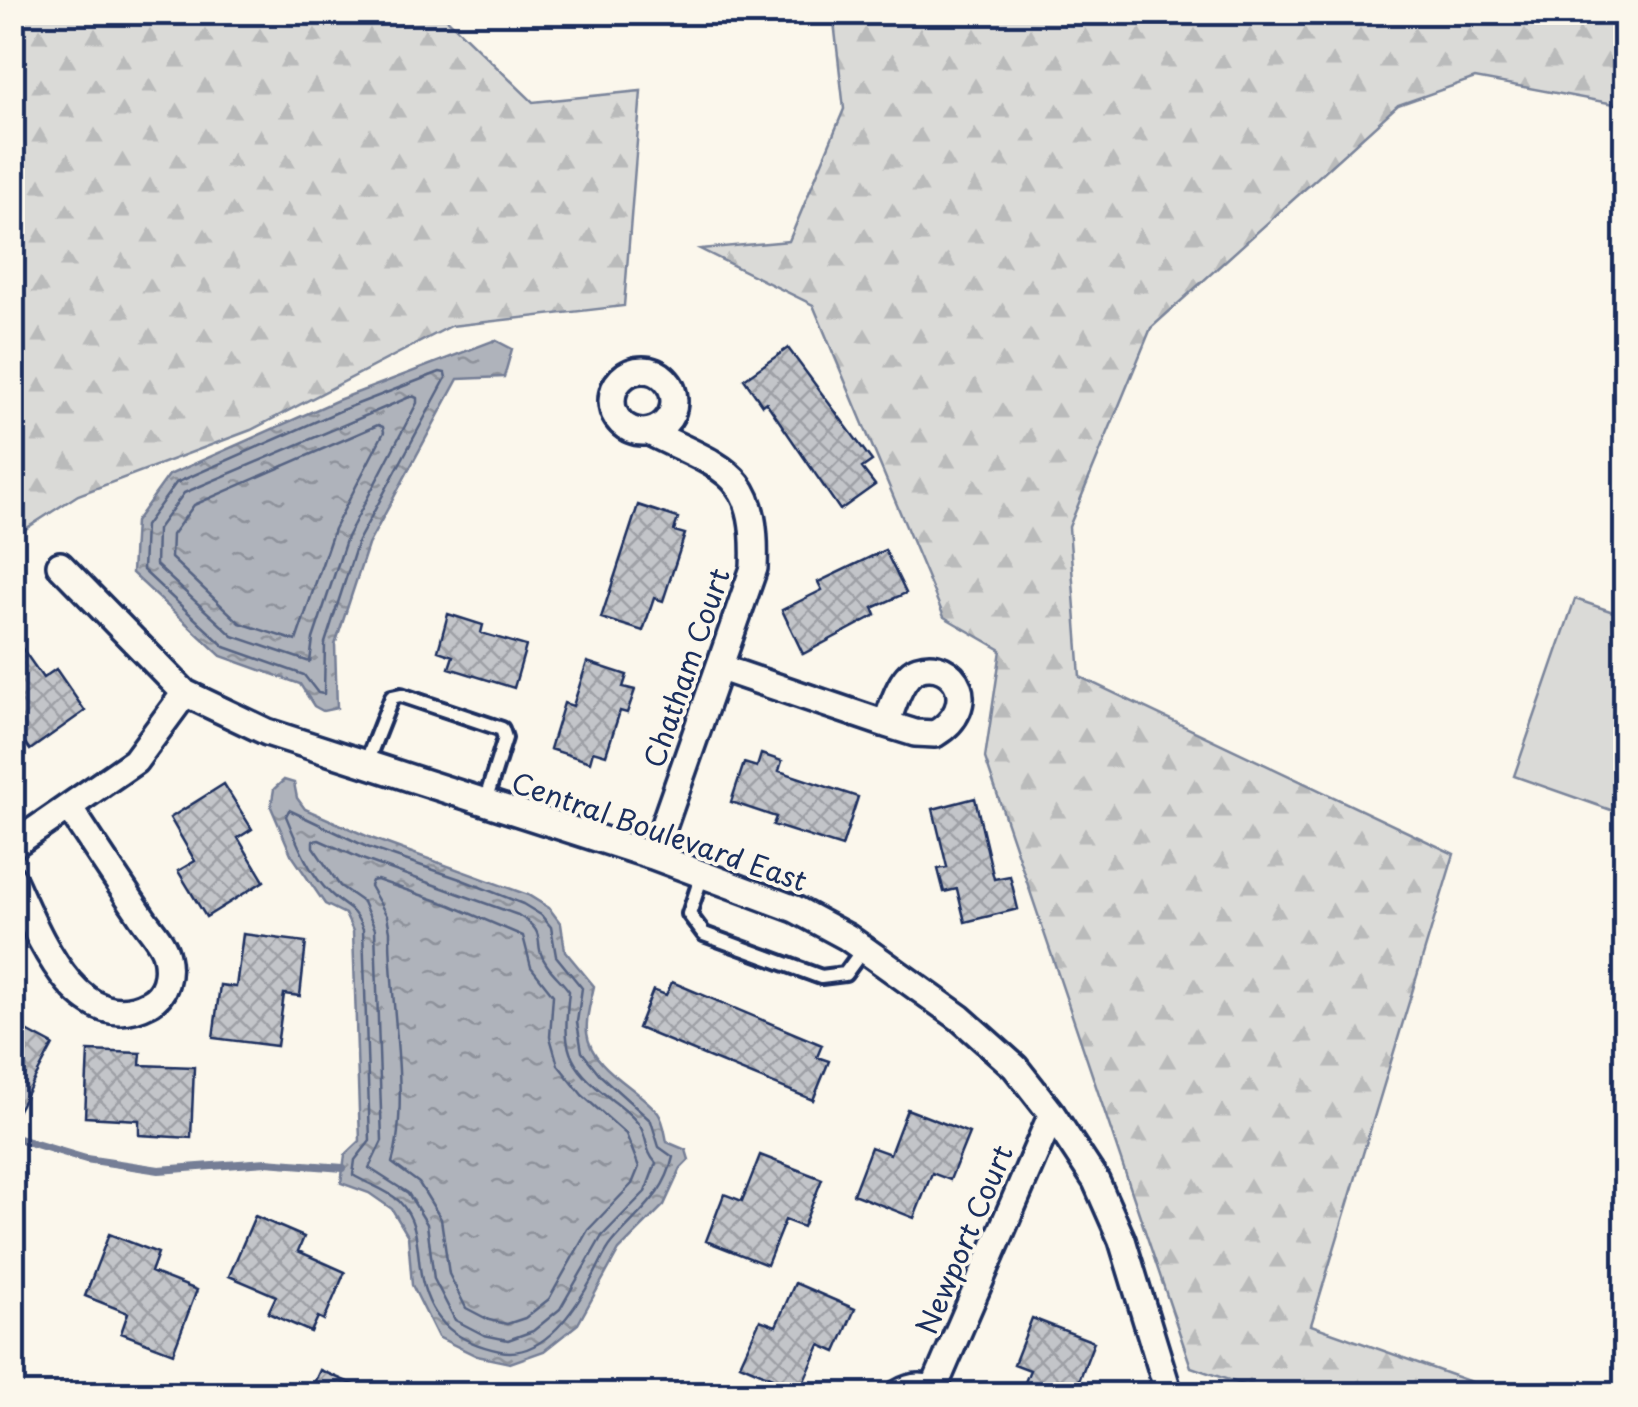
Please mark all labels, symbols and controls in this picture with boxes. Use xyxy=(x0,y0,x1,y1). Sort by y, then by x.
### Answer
street label: Chatham Court xyxy=(631,562,740,773)
street label: Central Boulevard East xyxy=(506,760,813,901)
street label: Newport Court xyxy=(904,1138,1023,1341)

